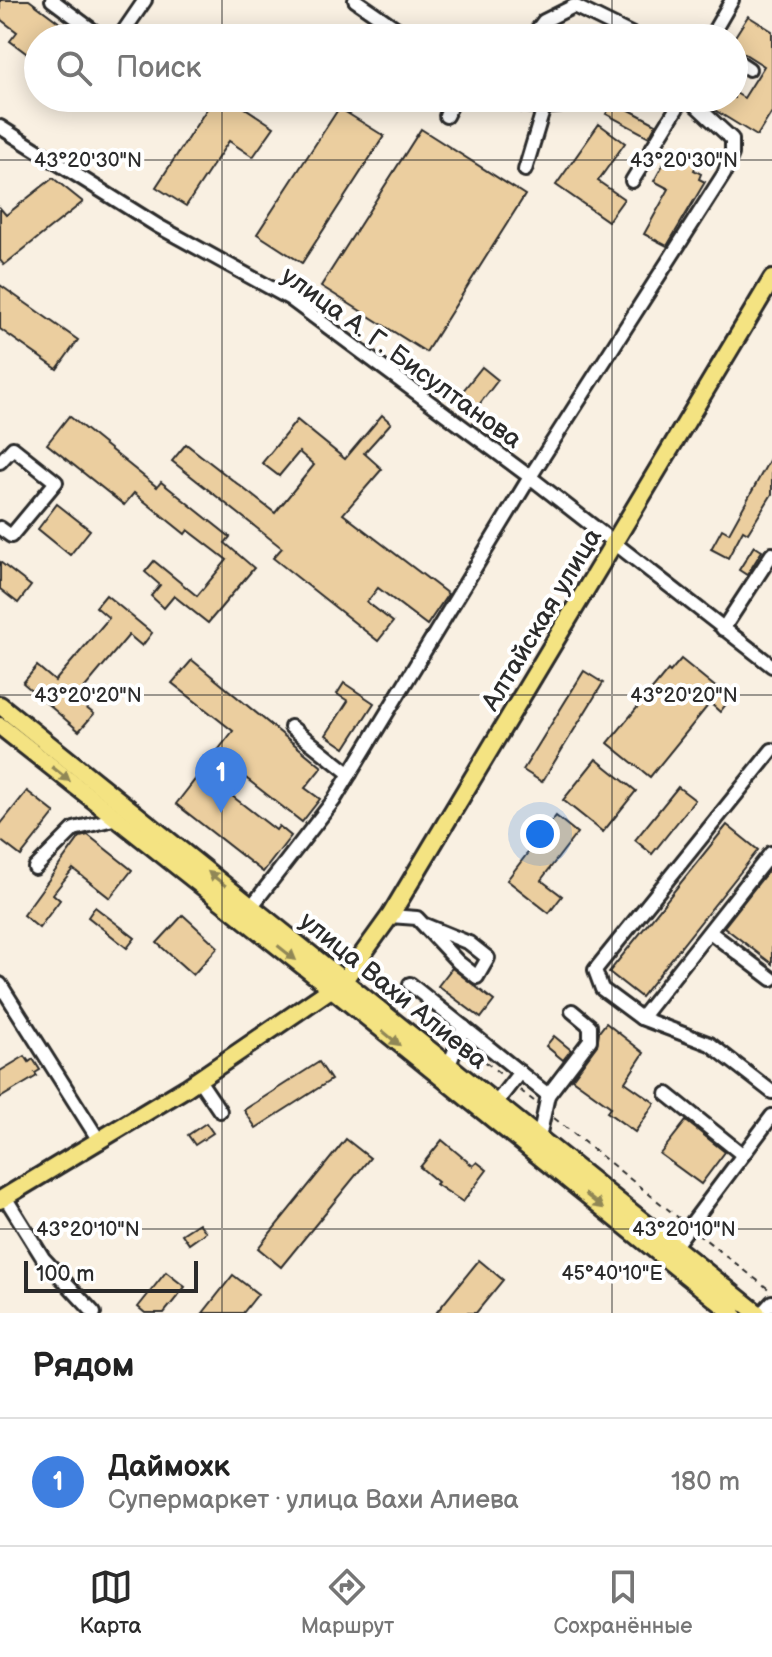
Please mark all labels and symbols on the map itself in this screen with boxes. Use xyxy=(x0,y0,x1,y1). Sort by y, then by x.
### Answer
text: 43°20'30"N xyxy=(34,149,142,173)
text: 43°20'30"N xyxy=(630,149,738,173)
street label: улица А. Г. Бисултанова xyxy=(275,261,527,456)
street label: Алтайская улица xyxy=(475,523,609,717)
text: 43°20'20"N xyxy=(34,684,142,708)
text: 43°20'20"N xyxy=(630,684,738,708)
pin: 1 xyxy=(195,747,247,813)
one-way arrow xyxy=(51,765,71,782)
your location xyxy=(520,814,560,854)
one-way arrow xyxy=(207,872,227,888)
street label: улица Вахи Алиева xyxy=(293,906,493,1076)
one-way arrow xyxy=(277,944,297,960)
one-way arrow xyxy=(381,1029,401,1046)
one-way arrow xyxy=(583,1193,604,1210)
text: 43°20'10"N xyxy=(36,1218,140,1242)
text: 43°20'10"N xyxy=(632,1218,736,1242)
scale bar xyxy=(24,1257,198,1293)
text: 45°40'10"E xyxy=(561,1262,663,1286)

